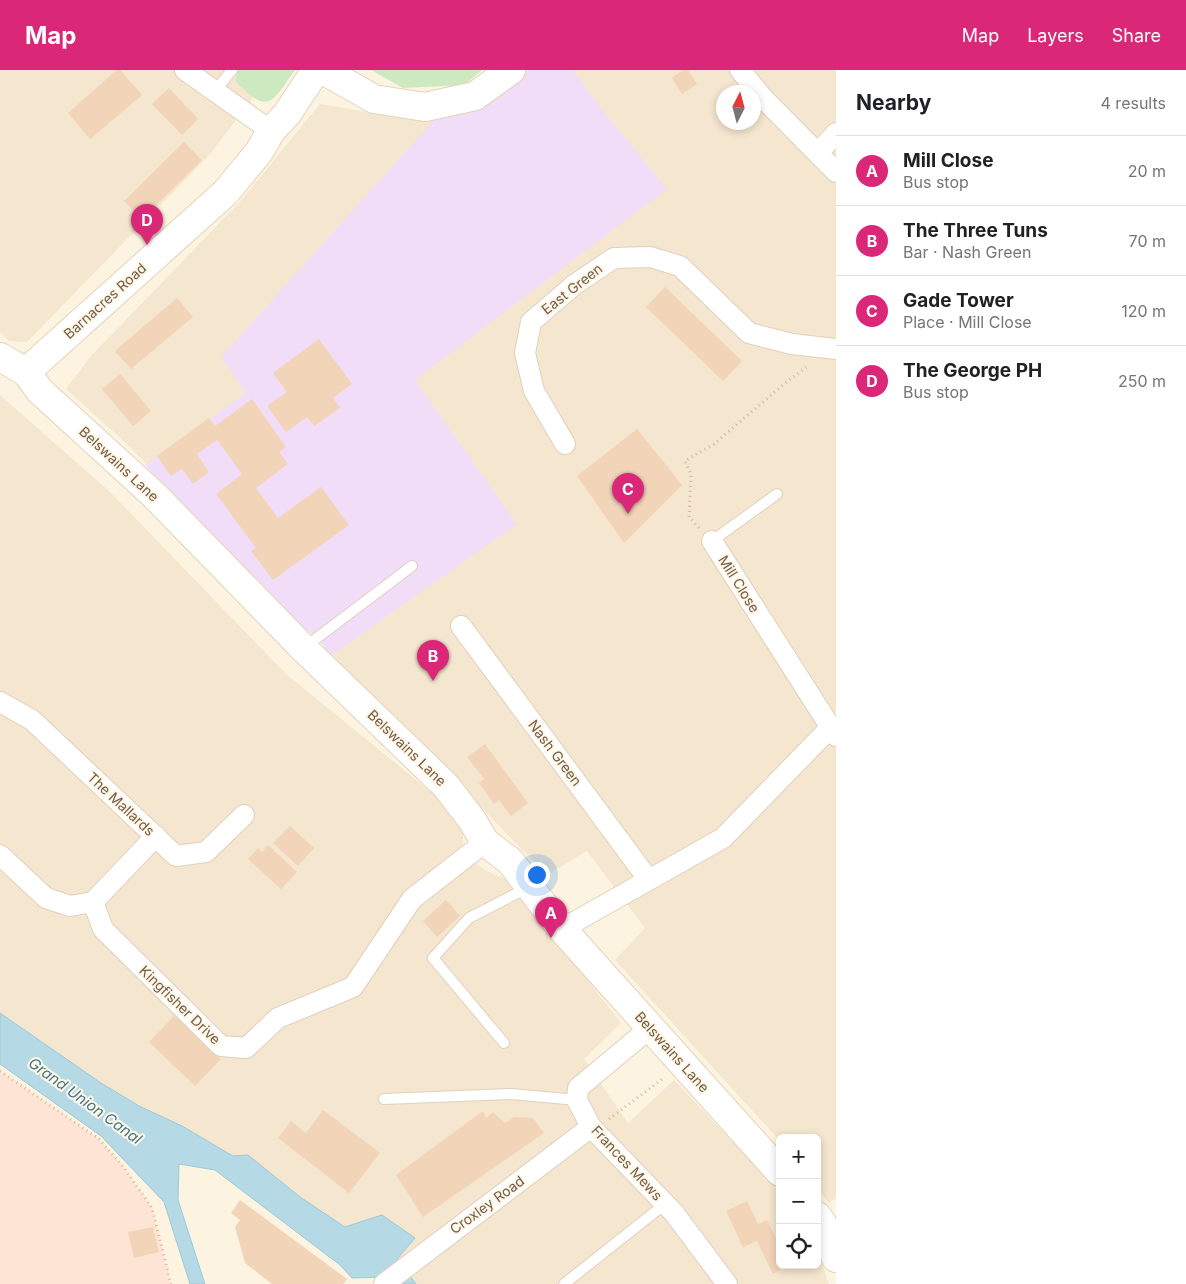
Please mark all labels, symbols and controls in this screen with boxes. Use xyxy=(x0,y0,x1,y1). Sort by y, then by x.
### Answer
text: Map xyxy=(25,21,76,50)
text: Map xyxy=(962,25,999,46)
text: Layers xyxy=(1027,25,1084,46)
text: Share xyxy=(1112,25,1161,46)
north arrow xyxy=(716,85,761,130)
text: Nearby xyxy=(856,90,931,115)
text: 4 results xyxy=(1101,93,1166,113)
text: Mill Close xyxy=(903,149,993,172)
text: A xyxy=(866,161,878,181)
text: 20 m xyxy=(1128,161,1166,181)
text: Bus stop xyxy=(903,172,969,192)
pin: D xyxy=(131,204,163,245)
text: The Three Tuns xyxy=(903,219,1048,242)
text: B xyxy=(867,231,877,251)
text: 70 m xyxy=(1129,231,1166,251)
text: Bar · Nash Green xyxy=(903,242,1031,262)
street label: Barnacres Road xyxy=(60,259,149,342)
street label: East Green xyxy=(538,260,605,318)
text: Gade Tower xyxy=(903,289,1014,312)
text: C xyxy=(866,301,878,321)
text: 120 m xyxy=(1121,301,1166,321)
text: Place · Mill Close xyxy=(903,312,1032,332)
text: The George PH xyxy=(903,359,1042,382)
text: D xyxy=(866,371,878,391)
text: 250 m xyxy=(1118,371,1166,391)
text: Bus stop xyxy=(903,382,969,402)
street label: Belswains Lane xyxy=(76,422,163,505)
pin: C xyxy=(612,473,644,514)
street label: Mill Close xyxy=(715,552,764,616)
pin: B xyxy=(417,640,449,681)
street label: Belswains Lane xyxy=(365,706,450,789)
street label: Nash Green xyxy=(525,716,586,789)
street label: The Mallards xyxy=(84,768,158,839)
your location xyxy=(524,862,550,888)
pin: A xyxy=(535,897,567,938)
street label: Kingfisher Drive xyxy=(136,962,224,1048)
street label: Belswains Lane xyxy=(632,1008,713,1095)
water label: Grand Union Canal xyxy=(25,1053,146,1148)
street label: Frances Mews xyxy=(588,1122,666,1204)
map controls xyxy=(776,1134,821,1269)
button: + xyxy=(776,1134,821,1179)
street label: Croxley Road xyxy=(446,1172,527,1237)
button: − xyxy=(776,1179,821,1224)
button: locate xyxy=(776,1224,821,1269)

